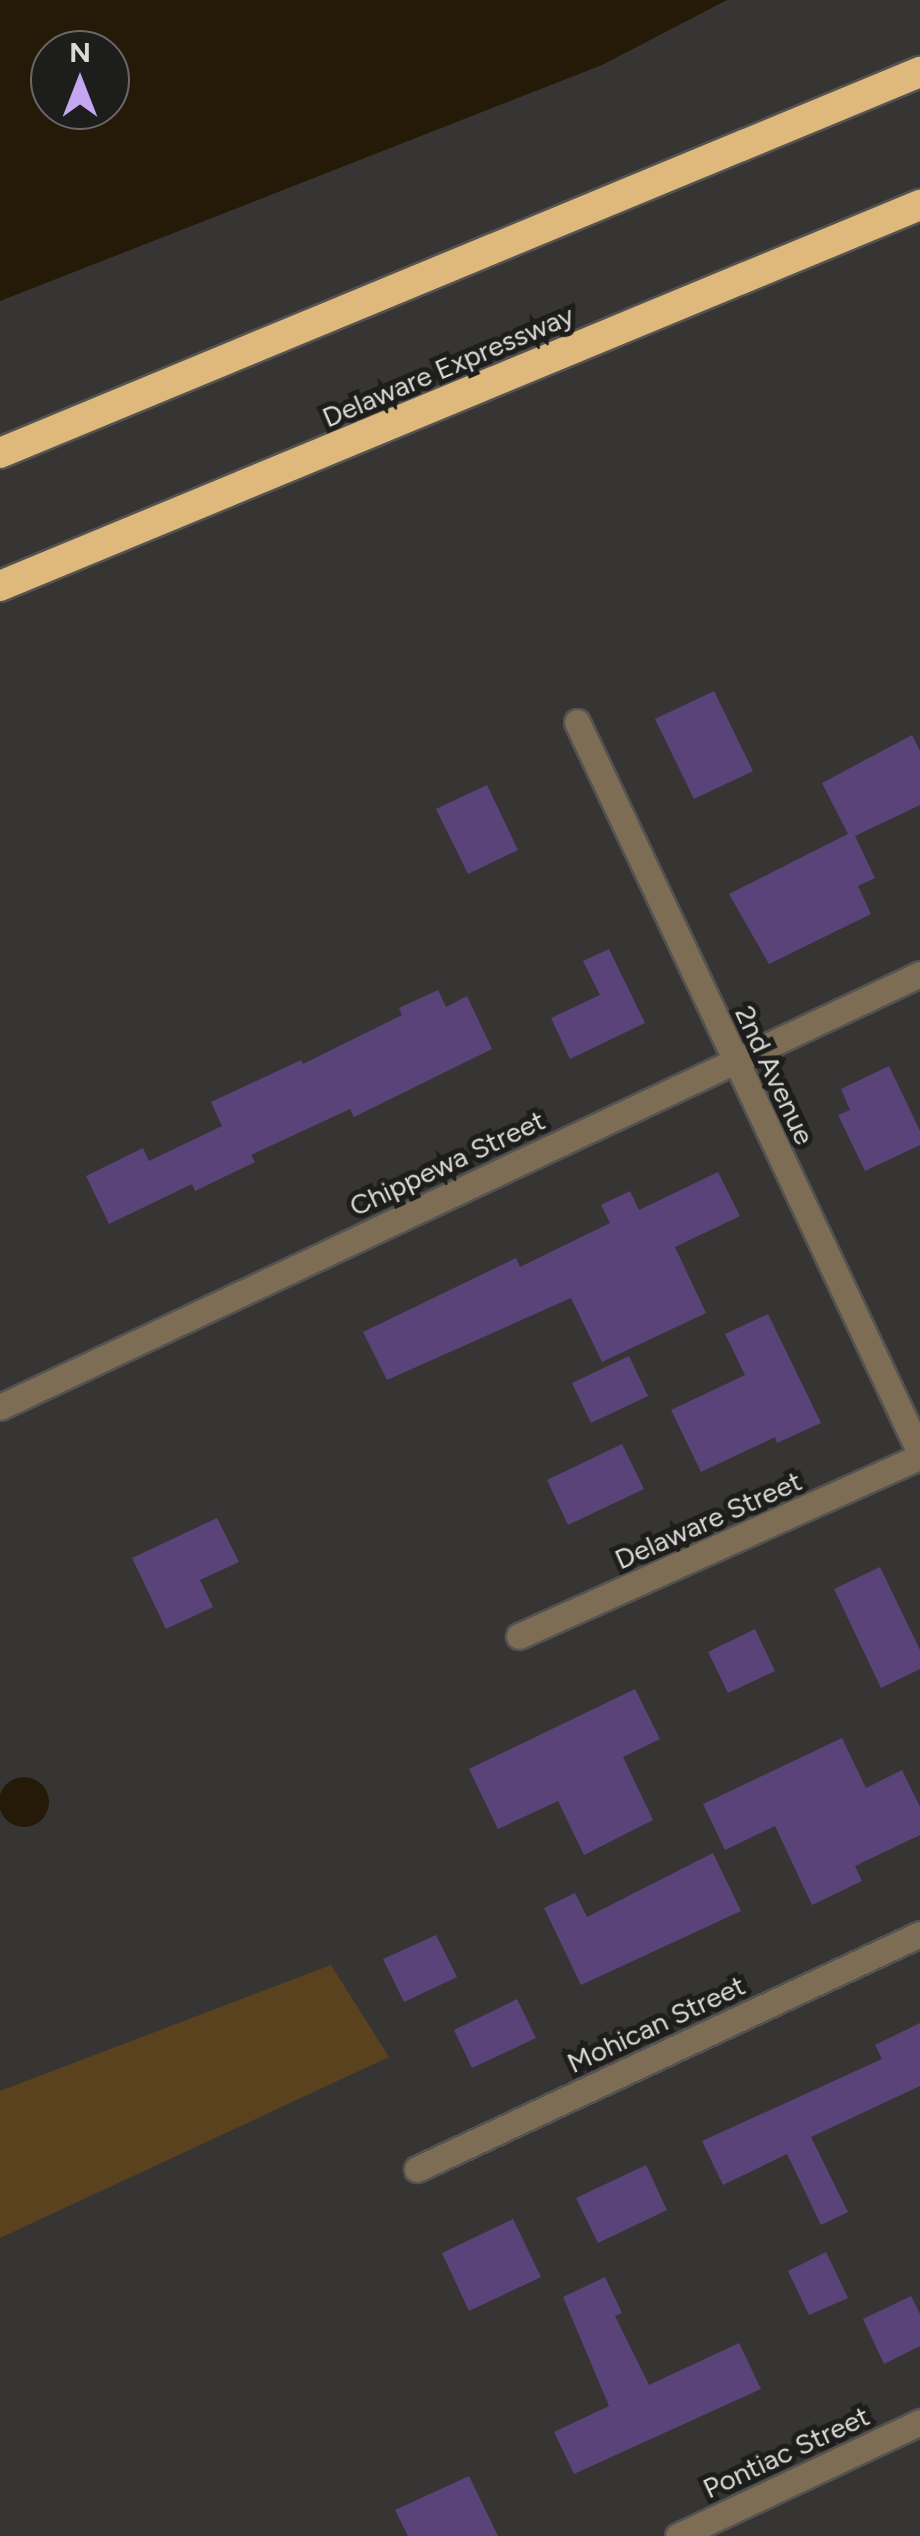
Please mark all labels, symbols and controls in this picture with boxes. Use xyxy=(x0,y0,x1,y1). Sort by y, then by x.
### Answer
north arrow xyxy=(30,30,130,130)
text: N xyxy=(69,35,91,69)
street label: Delaware Expressway xyxy=(317,298,579,434)
street label: 2nd Avenue xyxy=(728,1000,822,1150)
street label: Chippewa Street xyxy=(344,1103,550,1223)
street label: Delaware Street xyxy=(609,1464,807,1576)
street label: Mohican Street xyxy=(562,1968,750,2080)
street label: Pontiac Street xyxy=(698,2399,874,2505)

